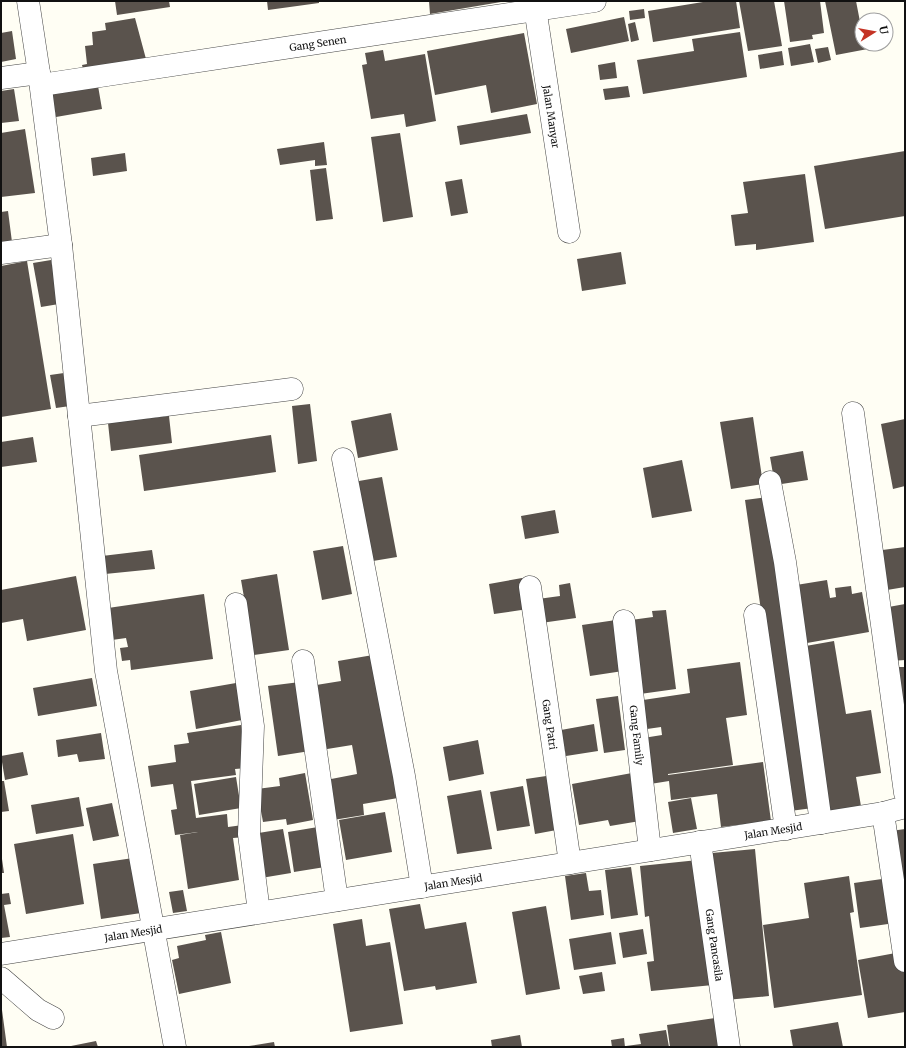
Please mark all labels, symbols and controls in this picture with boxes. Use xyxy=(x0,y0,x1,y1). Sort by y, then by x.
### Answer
north arrow xyxy=(854,12,894,52)
text: U xyxy=(876,25,892,36)
street label: Gang Senen xyxy=(289,33,348,54)
street label: Jalan Manyar xyxy=(540,83,562,150)
street label: Gang Patri xyxy=(539,699,560,751)
street label: Gang Family xyxy=(627,705,646,766)
street label: Jalan Mesjid xyxy=(742,820,803,842)
street label: Jalan Mesjid xyxy=(422,871,483,893)
street label: Gang Pancasila xyxy=(703,908,726,983)
street label: Jalan Mesjid xyxy=(103,922,163,945)

